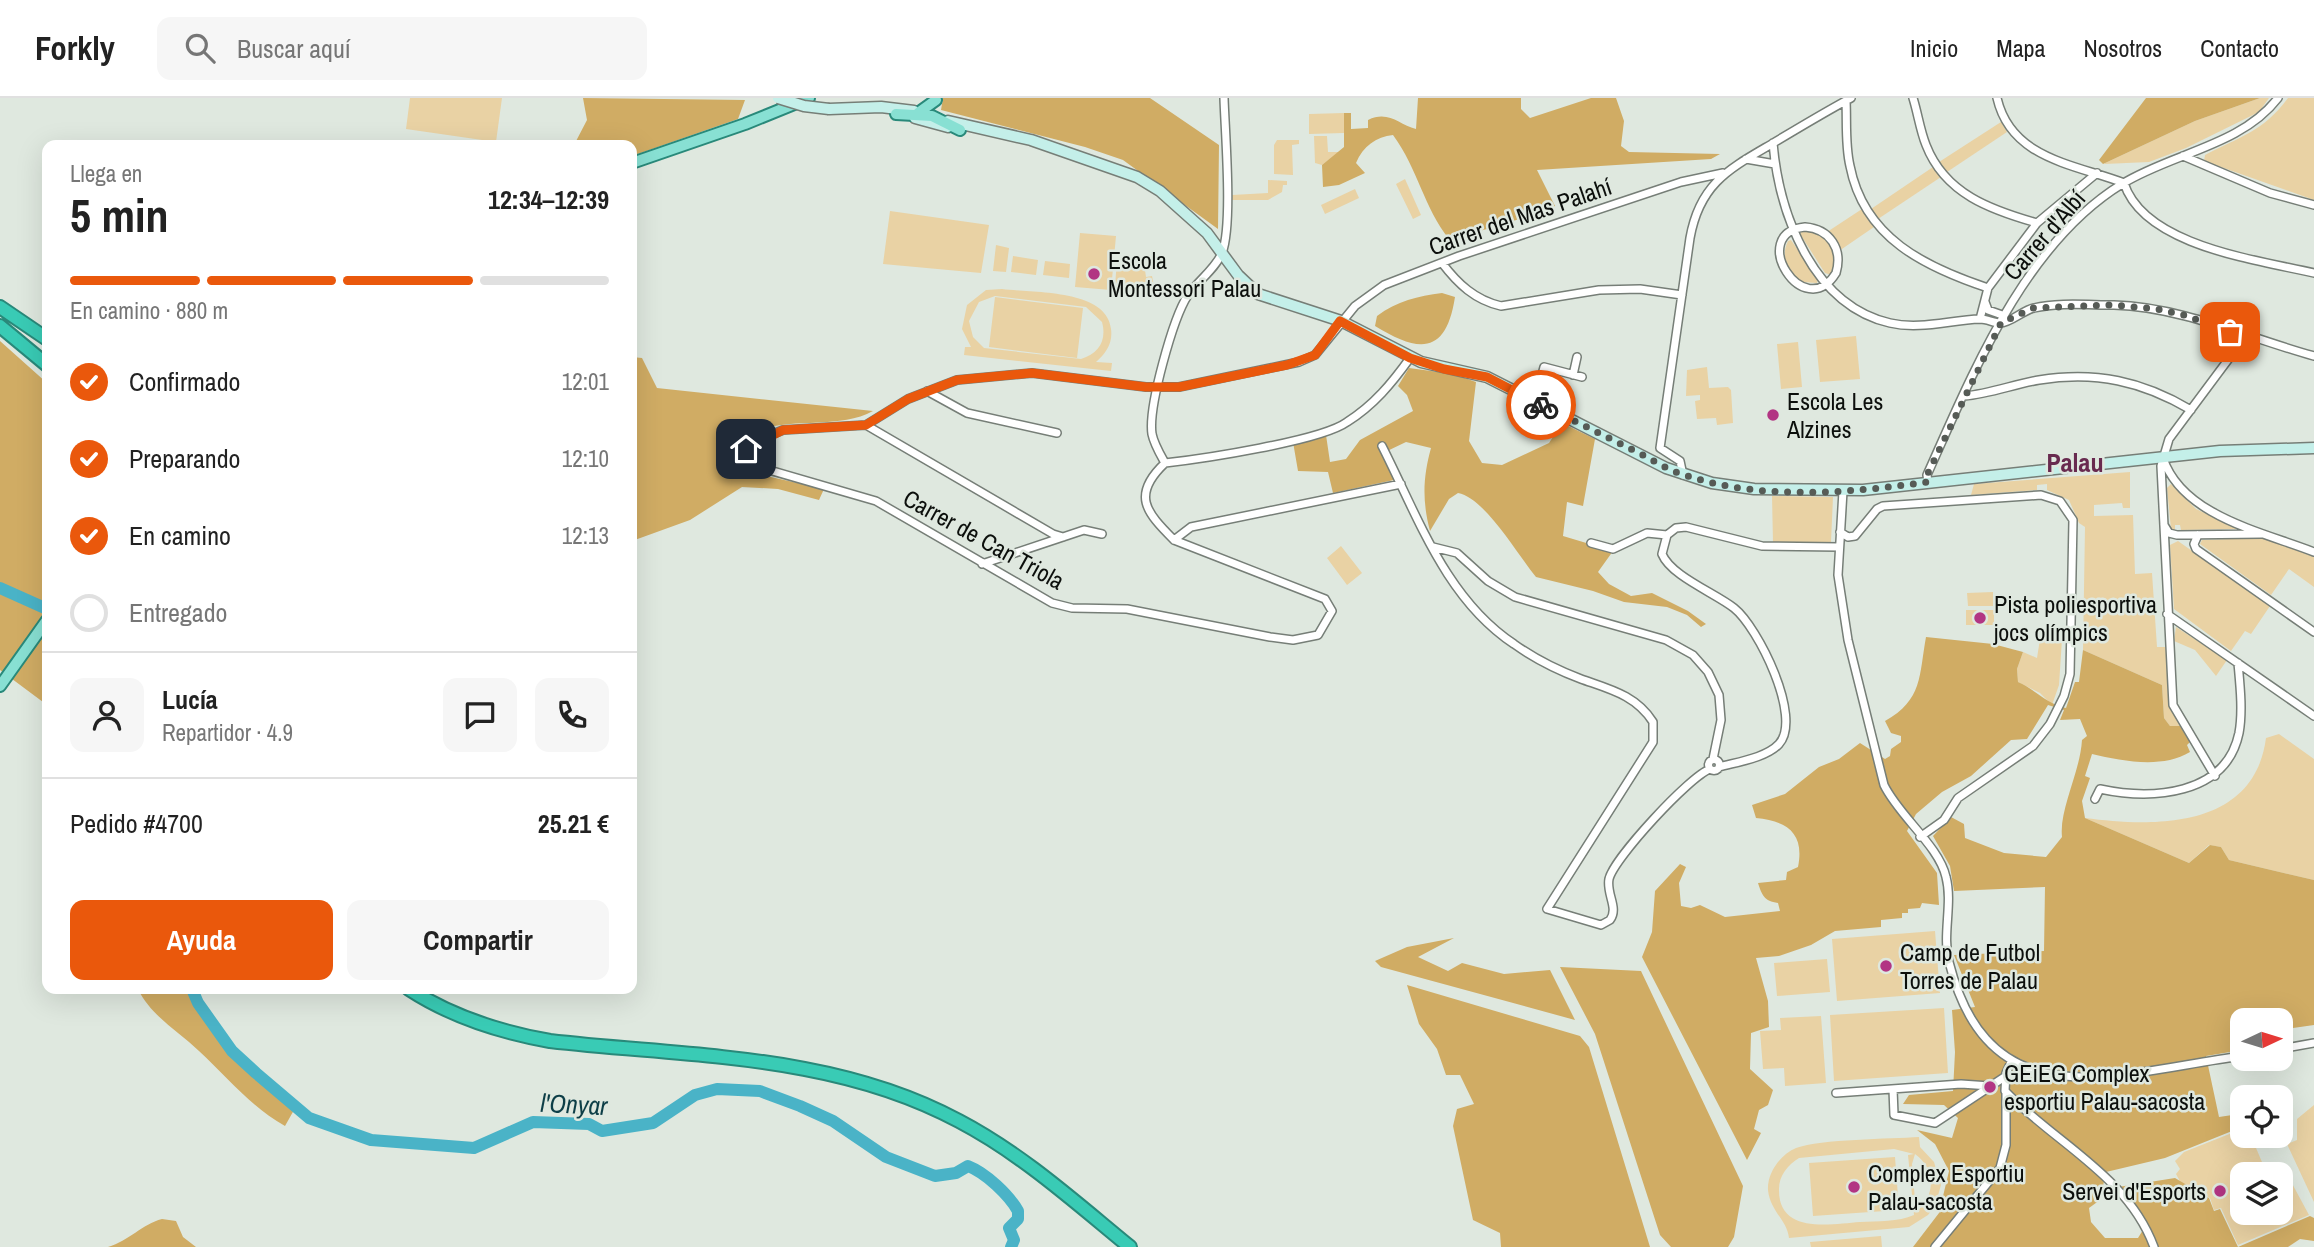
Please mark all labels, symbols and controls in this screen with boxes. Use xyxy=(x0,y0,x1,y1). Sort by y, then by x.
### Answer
search box xyxy=(157,17,647,80)
text: Forkly xyxy=(35,26,115,70)
icon: search xyxy=(181,29,219,67)
text: Buscar aquí xyxy=(237,31,351,66)
text: Inicio xyxy=(1910,32,1958,64)
text: Mapa xyxy=(1996,32,2045,64)
text: Nosotros xyxy=(2083,32,2162,64)
text: Contacto xyxy=(2200,32,2279,64)
text: Llega en xyxy=(70,158,142,189)
street label: Carrer del Mas Palahí xyxy=(1424,170,1616,262)
text: 12:34–12:39 xyxy=(488,182,609,217)
street label: Carrer d'Albí xyxy=(1996,183,2092,287)
text: 5 min xyxy=(70,184,169,246)
place label: Escola Montessori Palau xyxy=(1108,244,1261,304)
marker: Escola Montessori Palau xyxy=(1086,266,1102,282)
text: En camino · 880 m xyxy=(70,295,228,326)
pin xyxy=(2200,302,2260,362)
icon: bag xyxy=(2211,313,2249,351)
icon: check xyxy=(70,363,108,401)
text: Confirmado xyxy=(129,364,240,399)
text: 12:01 xyxy=(562,366,609,397)
courier xyxy=(1506,370,1576,440)
place label: Escola Les Alzines xyxy=(1786,385,1883,445)
icon: bike xyxy=(1522,386,1560,424)
marker: Escola Les Alzines xyxy=(1765,407,1781,423)
pin xyxy=(716,419,776,479)
icon: home xyxy=(727,430,765,468)
icon: check xyxy=(70,440,108,478)
text: Preparando xyxy=(129,441,240,476)
text: 12:10 xyxy=(562,443,609,474)
district label: Palau xyxy=(2047,445,2103,480)
street label: Carrer de Can Triola xyxy=(898,482,1070,597)
icon: check xyxy=(70,517,108,555)
text: En camino xyxy=(129,518,231,553)
text: 12:13 xyxy=(562,520,609,551)
place label: Pista poliesportiva jocs olímpics xyxy=(1993,588,2157,648)
text: Entregado xyxy=(129,595,227,630)
marker: Pista poliesportiva jocs olímpics xyxy=(1972,610,1988,626)
button: person xyxy=(70,678,144,752)
button: chat xyxy=(443,678,517,752)
button: phone xyxy=(535,678,609,752)
text: Lucía xyxy=(162,682,218,717)
text: Repartidor · 4.9 xyxy=(162,717,293,748)
text: Pedido #4700 xyxy=(70,806,203,841)
text: 25.21 € xyxy=(538,806,609,841)
button: Ayuda xyxy=(70,900,333,980)
button: Compartir xyxy=(347,900,609,980)
place label: Camp de Futbol Torres de Palau xyxy=(1900,936,2040,996)
marker: Camp de Futbol Torres de Palau xyxy=(1878,958,1894,974)
north arrow xyxy=(2230,1008,2292,1071)
map controls xyxy=(2230,1008,2293,1225)
place label: GEiEG Complex esportiu Palau-sacosta xyxy=(2004,1057,2205,1117)
marker: GEiEG Complex esportiu Palau-sacosta xyxy=(1982,1079,1998,1095)
water label: l'Onyar xyxy=(540,1085,609,1123)
button: locate xyxy=(2230,1085,2293,1148)
place label: Complex Esportiu Palau-sacosta xyxy=(1868,1157,2024,1217)
button: layers xyxy=(2230,1162,2293,1225)
place label: Servei d'Esports xyxy=(2062,1175,2206,1207)
marker: Complex Esportiu Palau-sacosta xyxy=(1846,1179,1862,1195)
marker: Servei d'Esports xyxy=(2212,1183,2228,1199)

